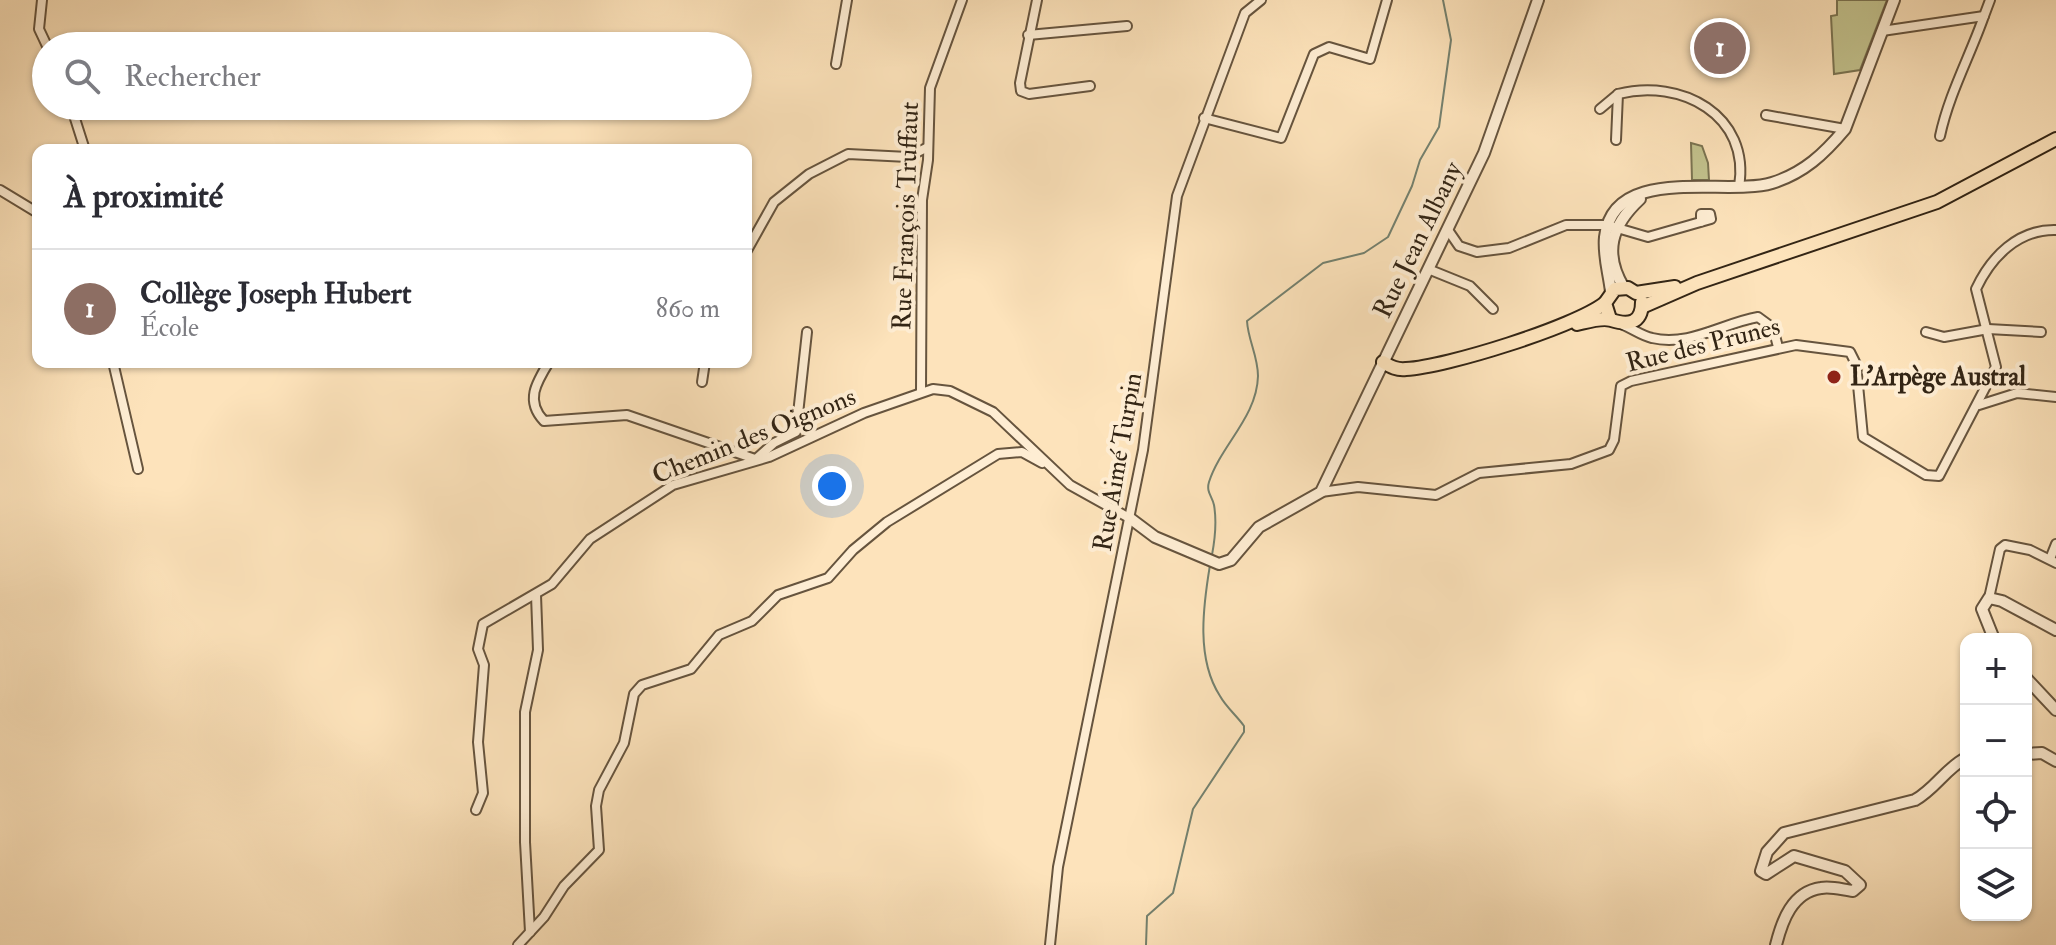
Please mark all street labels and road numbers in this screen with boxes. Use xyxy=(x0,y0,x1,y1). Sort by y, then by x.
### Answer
street label: Rue François Truffaut xyxy=(886,101,926,331)
street label: Rue Jean Albany xyxy=(1366,156,1470,323)
street label: Rue des Prunes xyxy=(1623,310,1783,380)
street label: Rue Aimé Turpin xyxy=(1087,370,1150,554)
street label: Chemin des Oignons xyxy=(648,381,860,491)

